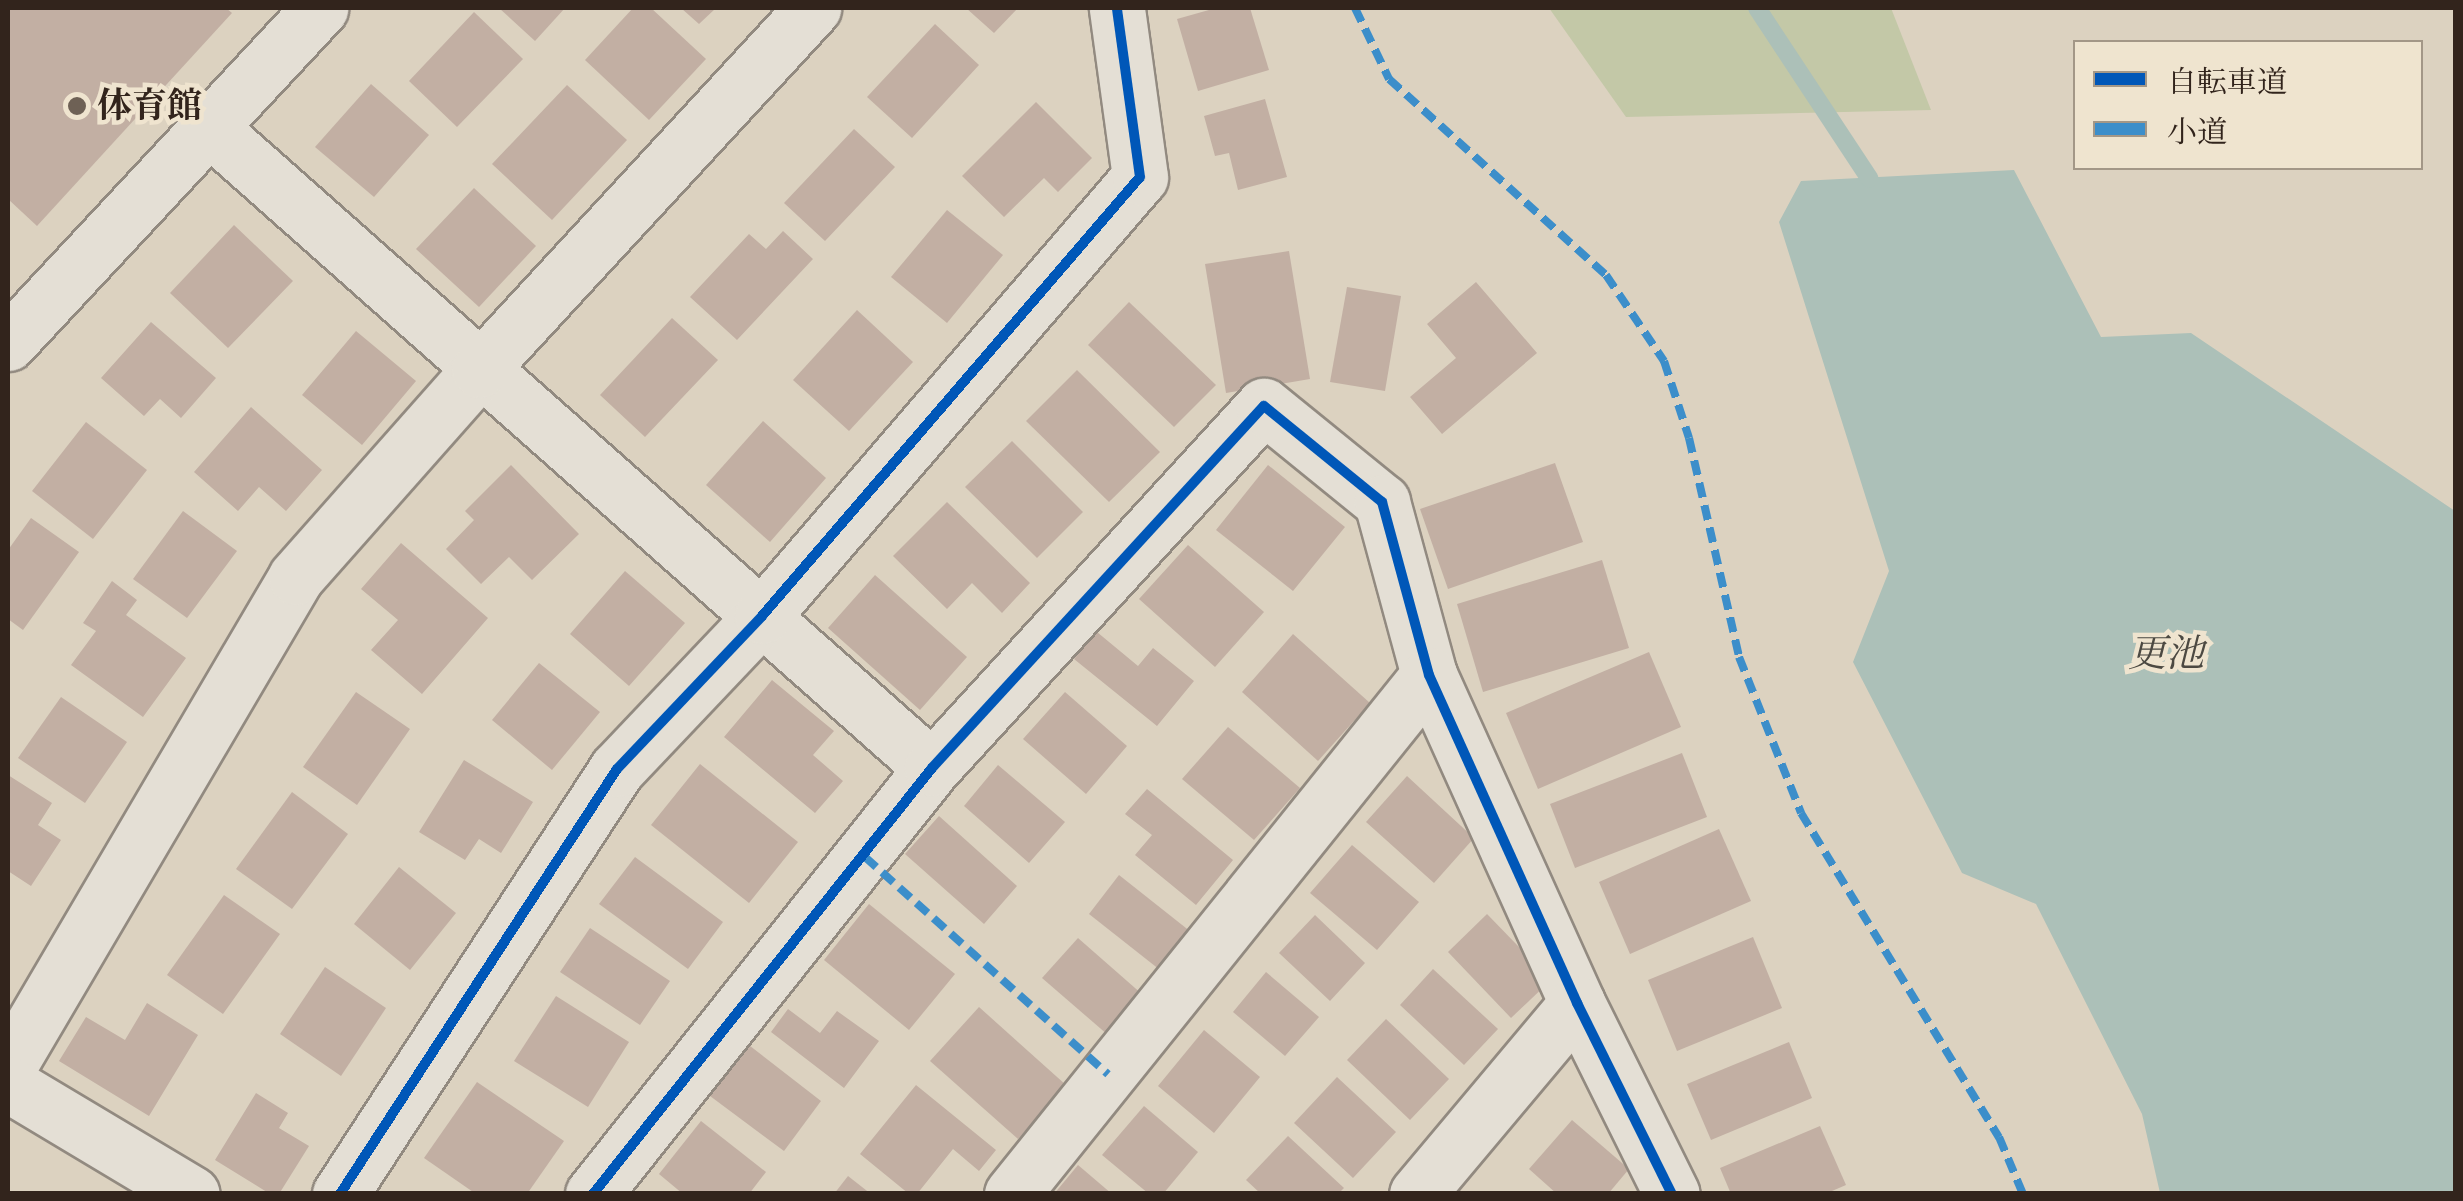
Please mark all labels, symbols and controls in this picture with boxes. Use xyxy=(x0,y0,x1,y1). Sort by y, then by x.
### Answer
legend xyxy=(2073,40,2423,170)
text: 自転車道 xyxy=(2167,64,2287,101)
place label: 体育館 xyxy=(97,85,202,127)
marker: 体育館 xyxy=(66,95,88,117)
text: 小道 xyxy=(2167,114,2227,151)
water label: 更池 xyxy=(2128,632,2204,678)

